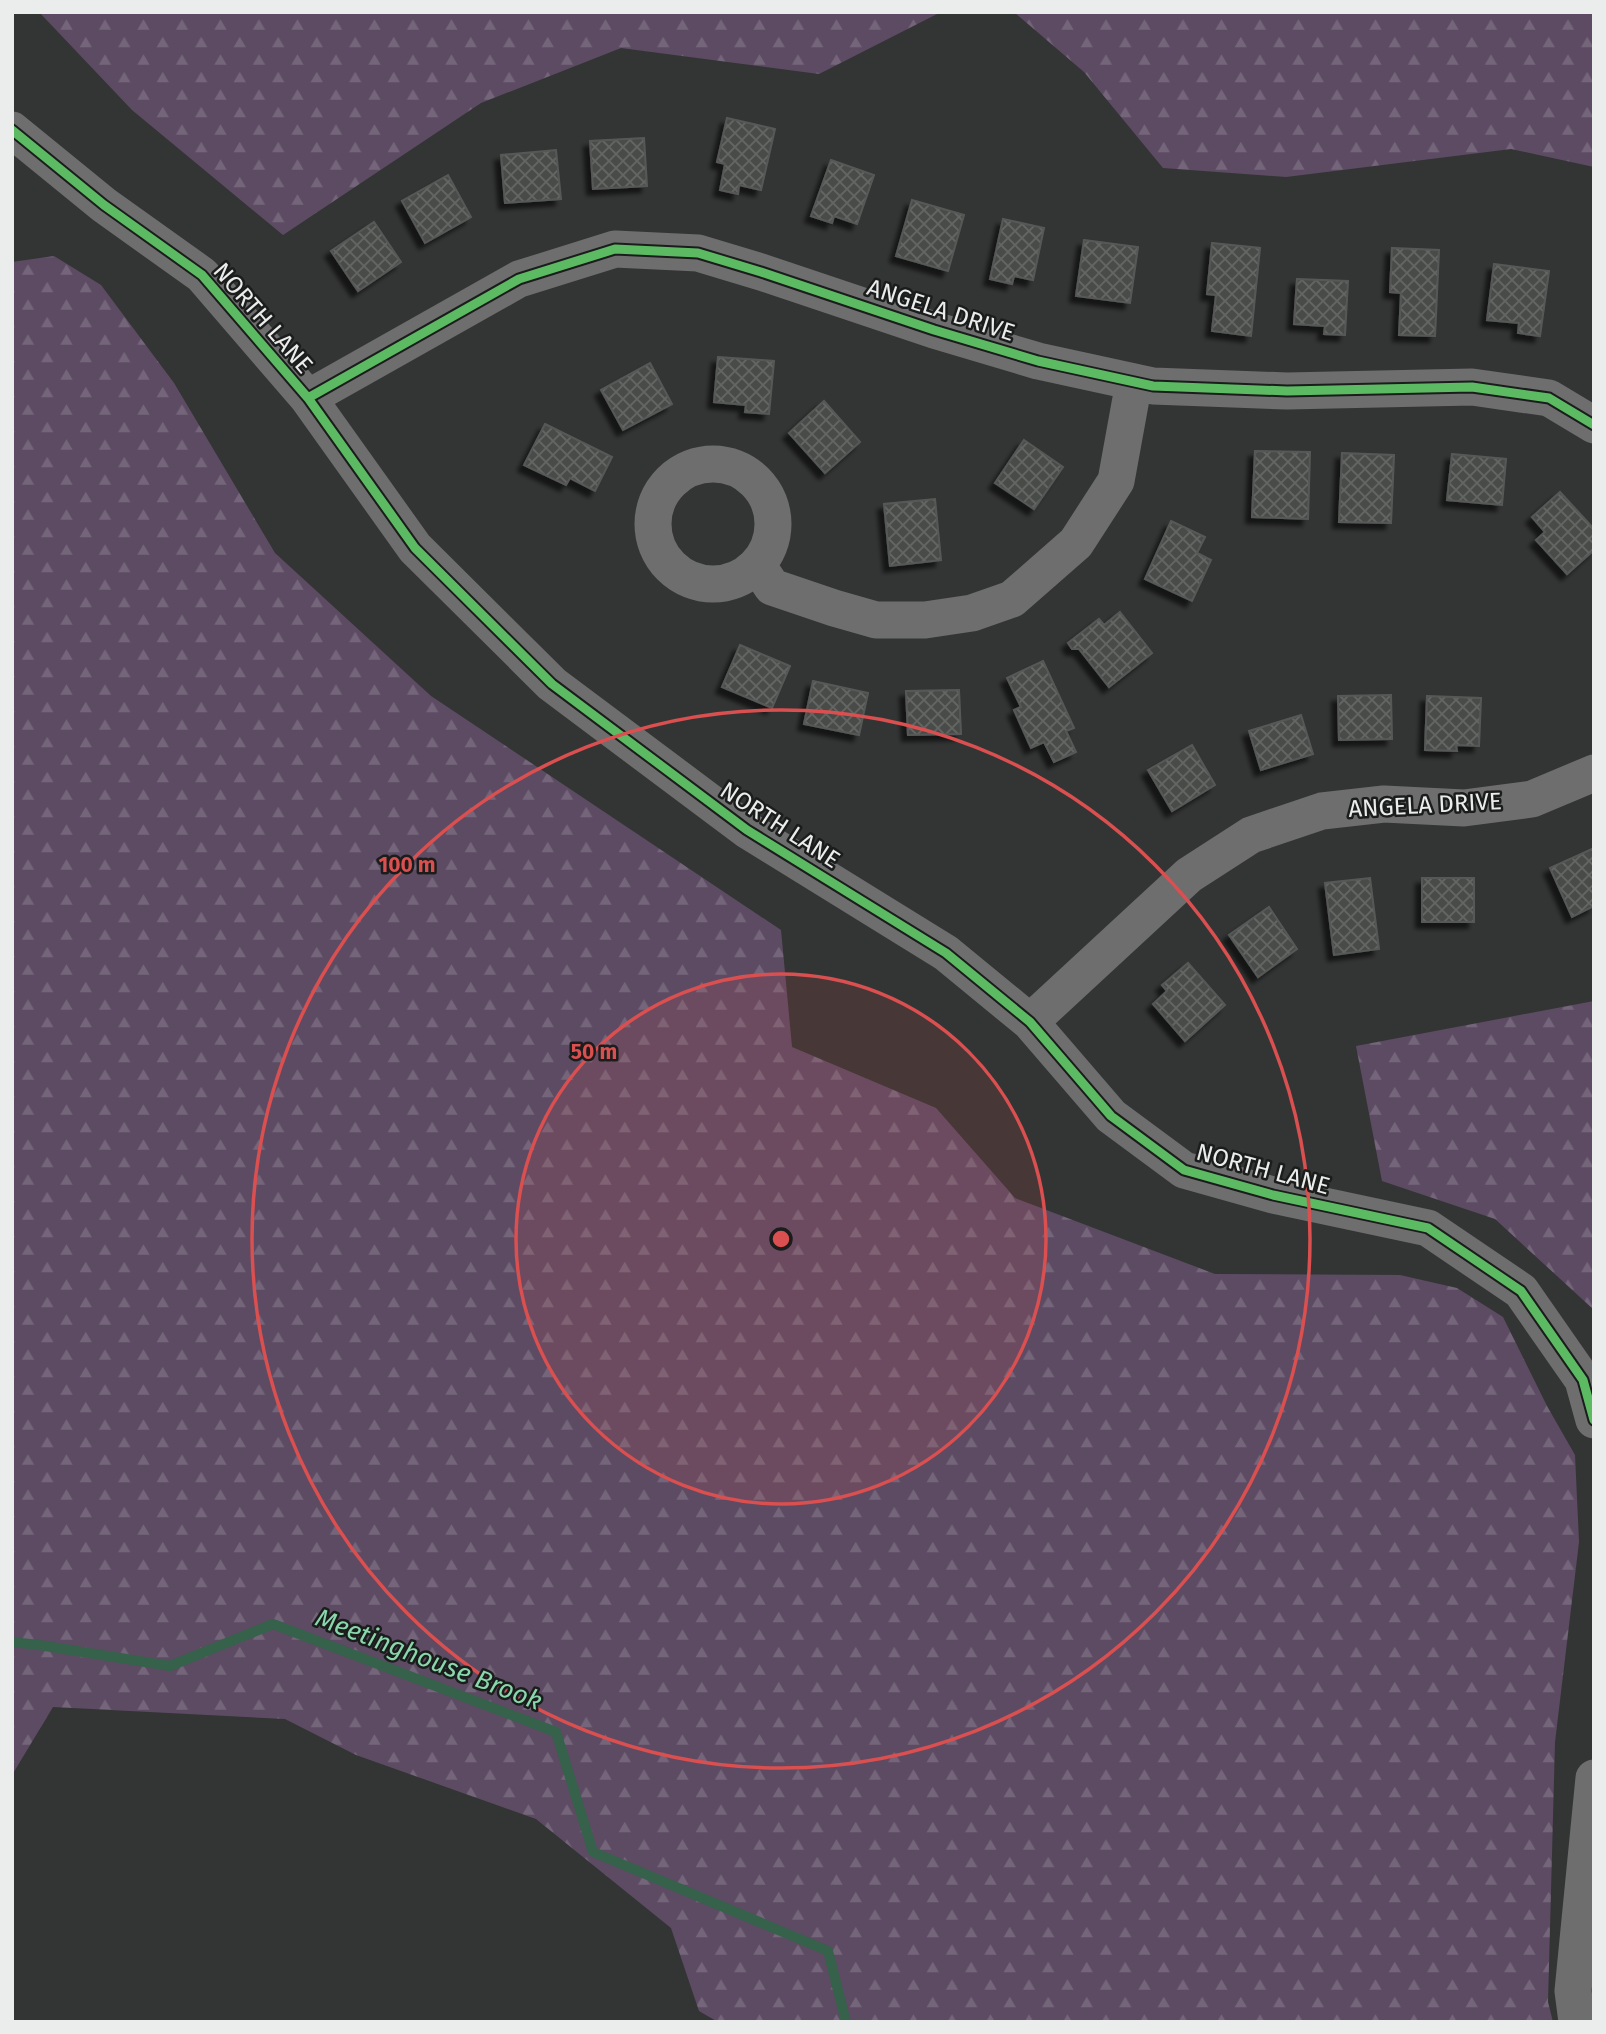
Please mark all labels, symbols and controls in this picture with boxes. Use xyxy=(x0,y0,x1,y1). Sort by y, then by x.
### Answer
street label: NORTH LANE xyxy=(207,257,319,379)
street label: ANGELA DRIVE xyxy=(864,273,1018,347)
street label: NORTH LANE xyxy=(715,776,845,874)
street label: ANGELA DRIVE xyxy=(1348,787,1502,823)
text: 100 m xyxy=(378,852,436,878)
text: 50 m xyxy=(571,1039,617,1065)
street label: NORTH LANE xyxy=(1193,1138,1333,1200)
centre of rings xyxy=(769,1227,793,1251)
water label: Meetinghouse Brook xyxy=(311,1602,546,1717)

